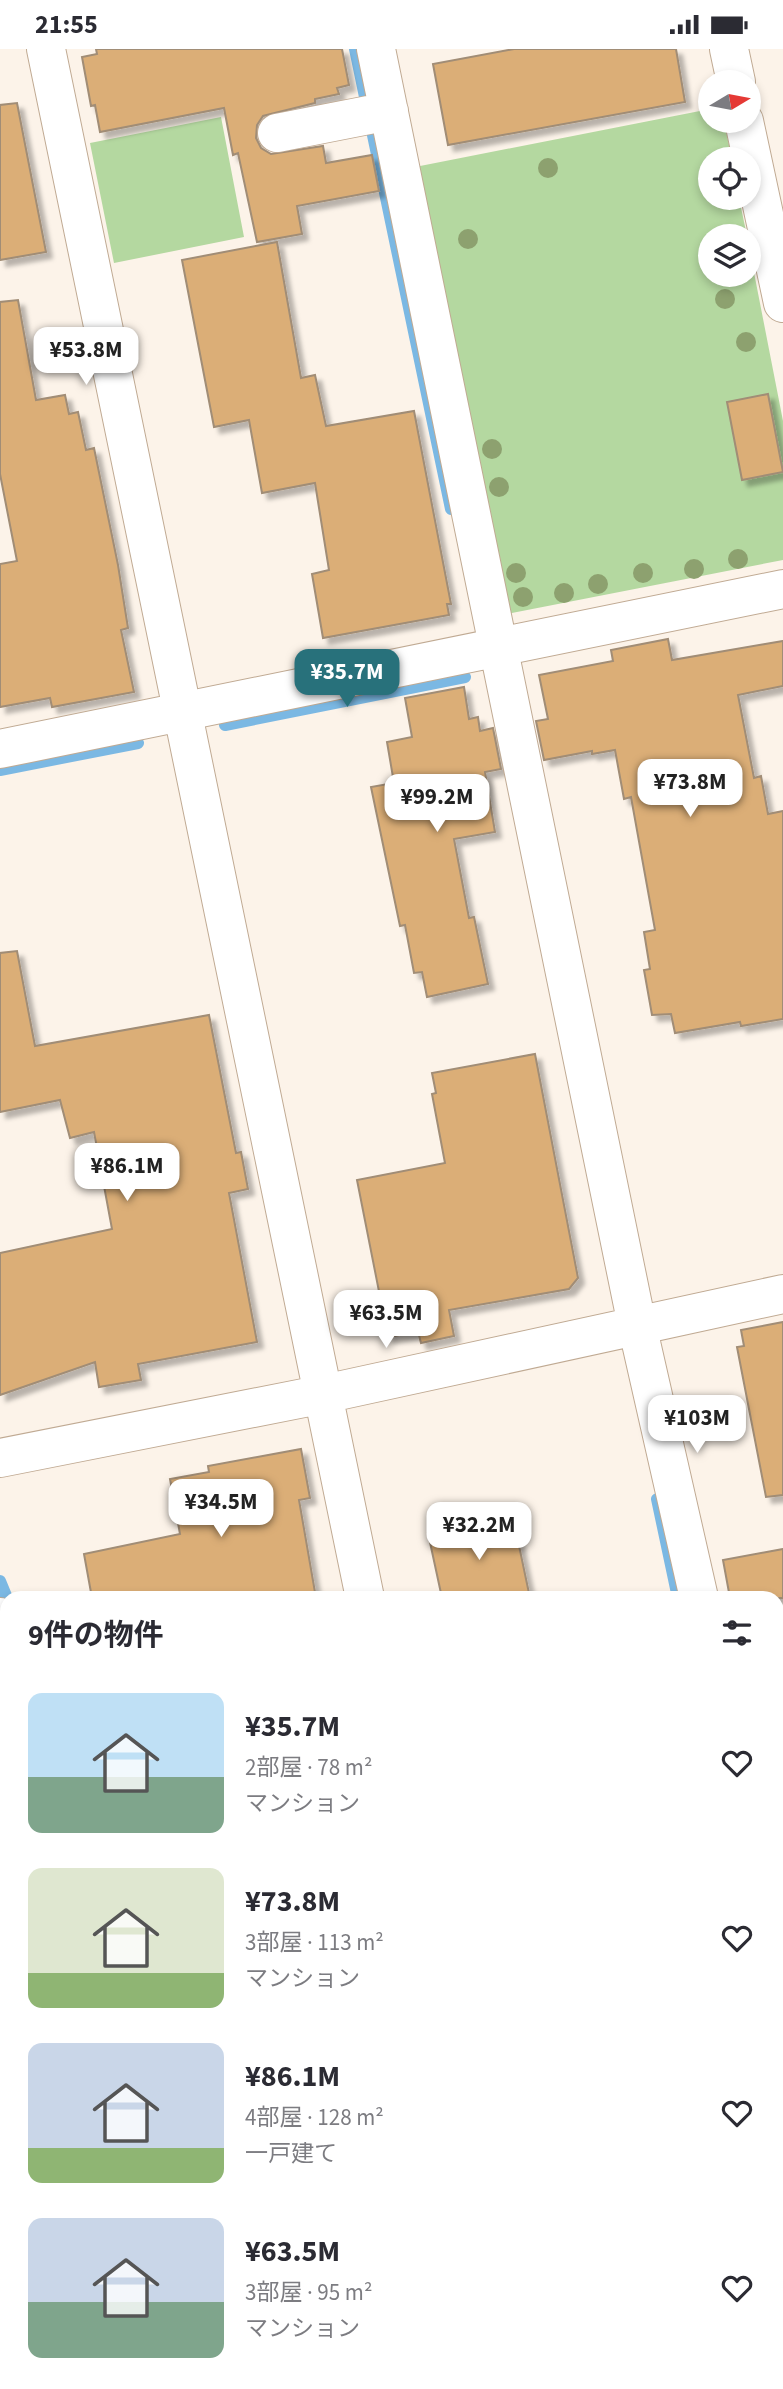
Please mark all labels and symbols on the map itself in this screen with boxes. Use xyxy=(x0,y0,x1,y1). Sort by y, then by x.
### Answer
north arrow xyxy=(698,70,761,133)
pin: ¥53.8M xyxy=(29,327,143,387)
pin: ¥35.7M xyxy=(290,649,404,709)
pin: ¥73.8M xyxy=(633,759,747,819)
pin: ¥99.2M xyxy=(380,775,494,834)
pin: ¥86.1M xyxy=(70,1143,184,1203)
pin: ¥63.5M xyxy=(329,1291,443,1350)
pin: ¥103M xyxy=(648,1395,746,1455)
pin: ¥34.5M xyxy=(164,1479,278,1539)
pin: ¥32.2M xyxy=(422,1503,536,1562)

